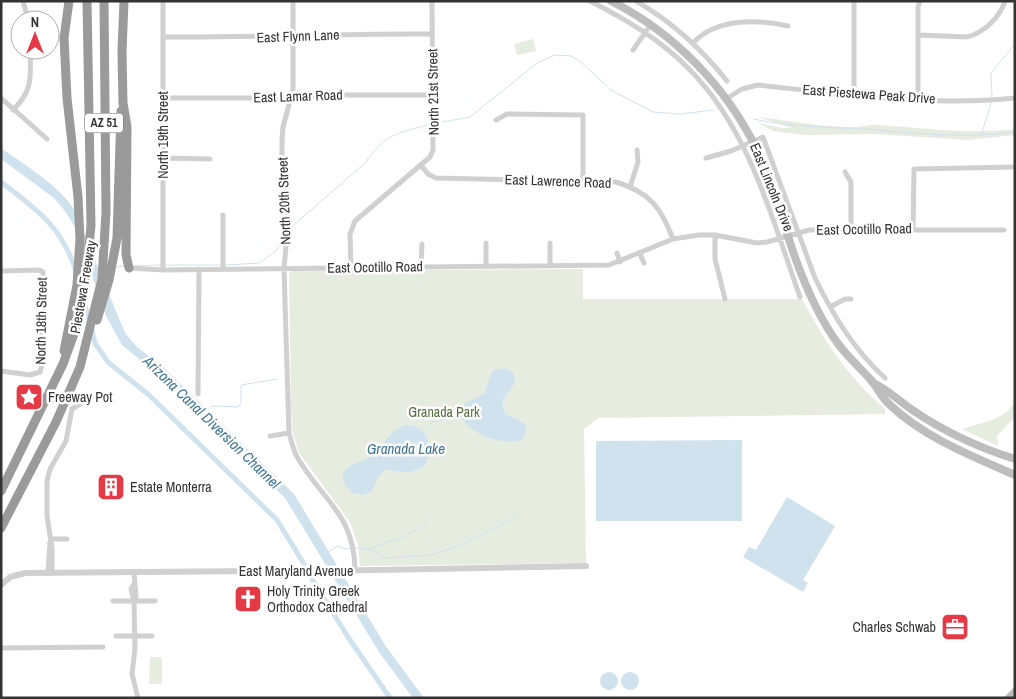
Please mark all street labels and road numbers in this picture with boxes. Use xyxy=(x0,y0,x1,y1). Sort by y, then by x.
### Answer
street label: East Flynn Lane xyxy=(256,26,340,46)
street label: North 21st Street xyxy=(423,48,443,136)
street label: East Piestewa Peak Drive xyxy=(802,80,936,108)
street label: East Lamar Road xyxy=(253,85,343,107)
street label: North 19th Street xyxy=(154,91,172,179)
road number: AZ 51 xyxy=(85,114,123,132)
street label: East Lincoln Drive xyxy=(746,140,798,234)
street label: North 20th Street xyxy=(273,157,295,245)
street label: East Lawrence Road xyxy=(504,170,612,192)
street label: East Ocotillo Road xyxy=(816,219,912,239)
street label: Piestewa Freeway xyxy=(66,239,100,335)
street label: East Ocotillo Road xyxy=(327,257,423,277)
street label: North 18th Street xyxy=(31,277,51,365)
street label: East Maryland Avenue xyxy=(239,562,353,580)

